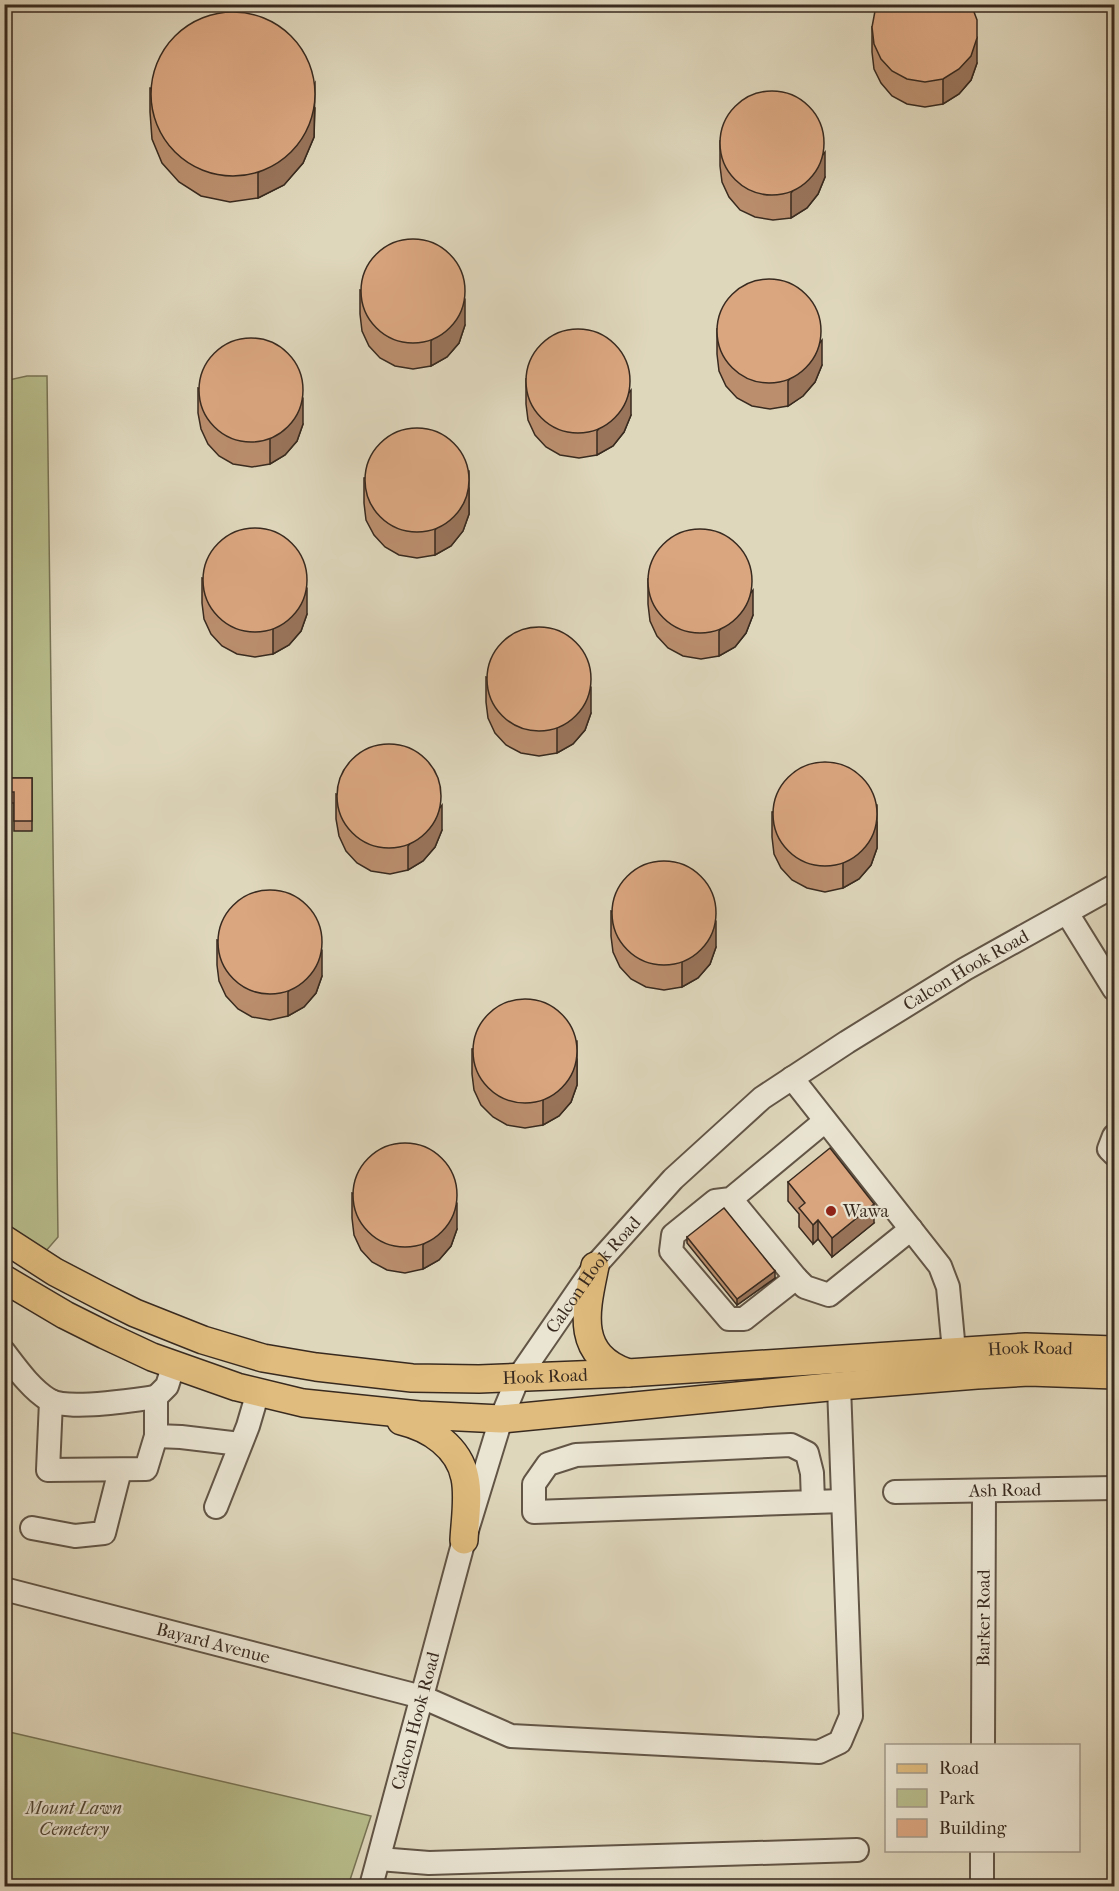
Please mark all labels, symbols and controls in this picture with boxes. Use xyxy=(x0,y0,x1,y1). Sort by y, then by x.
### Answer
street label: Calcon Hook Road xyxy=(899,926,1033,1016)
place label: Wawa xyxy=(842,1201,890,1222)
marker: Wawa xyxy=(824,1204,838,1218)
street label: Calcon Hook Road xyxy=(542,1212,645,1337)
street label: Hook Road xyxy=(987,1337,1073,1360)
street label: Hook Road xyxy=(502,1365,588,1389)
street label: Ash Road xyxy=(968,1479,1042,1502)
street label: Barker Road xyxy=(973,1569,995,1667)
street label: Bayard Avenue xyxy=(154,1619,272,1668)
street label: Calcon Hook Road xyxy=(387,1650,444,1792)
legend xyxy=(885,1744,1080,1852)
text: Road xyxy=(939,1758,979,1779)
text: Park xyxy=(939,1788,976,1809)
park label: Mount Lawn Cemetery xyxy=(24,1798,122,1840)
text: Building xyxy=(939,1818,1007,1839)

